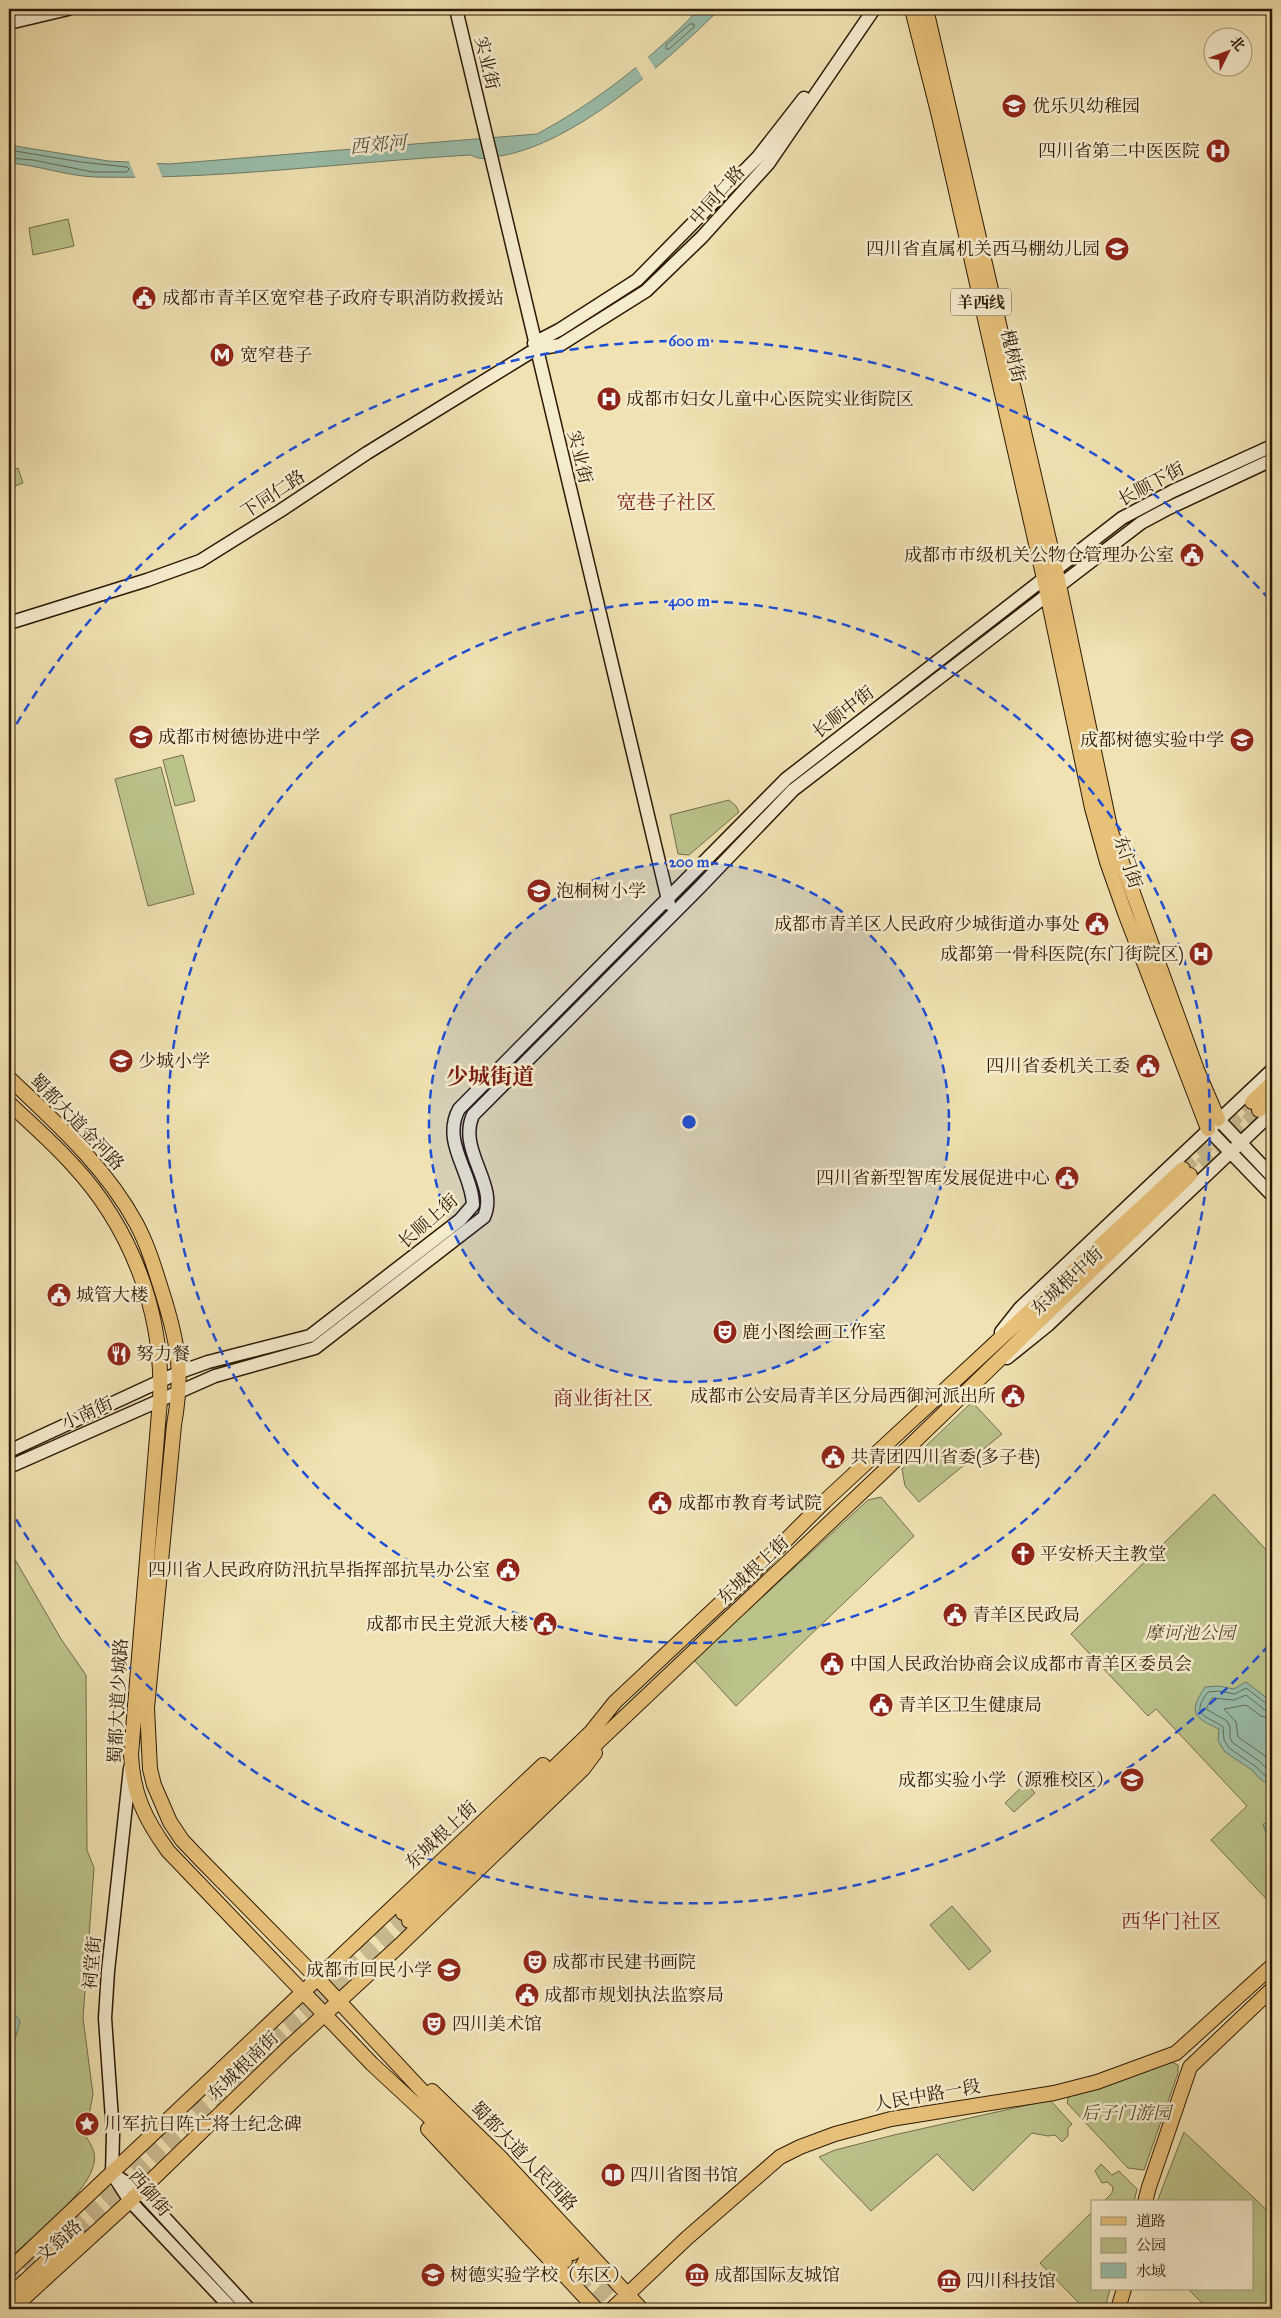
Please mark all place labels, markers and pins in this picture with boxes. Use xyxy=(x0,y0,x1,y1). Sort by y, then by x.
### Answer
school or university icon: 优乐贝幼稚园 xyxy=(1001,93,1027,119)
place label: 优乐贝幼稚园 xyxy=(1032,95,1140,117)
hospital icon: 四川省第二中医医院 xyxy=(1205,138,1231,164)
place label: 四川省第二中医医院 xyxy=(1038,140,1200,162)
school or university icon: 四川省直属机关西马棚幼儿园 xyxy=(1104,236,1130,262)
place label: 四川省直属机关西马棚幼儿园 xyxy=(866,238,1100,260)
public building icon: 成都市青羊区宽窄巷子政府专职消防救援站 xyxy=(131,285,157,311)
place label: 成都市青羊区宽窄巷子政府专职消防救援站 xyxy=(162,287,504,309)
metro station icon: 宽窄巷子 xyxy=(209,342,235,368)
place label: 宽窄巷子 xyxy=(240,344,312,366)
hospital icon: 成都市妇女儿童中心医院实业街院区 xyxy=(596,386,622,412)
place label: 成都市妇女儿童中心医院实业街院区 xyxy=(626,388,914,410)
public building icon: 成都市市级机关公物仓管理办公室 xyxy=(1179,542,1205,568)
place label: 成都市市级机关公物仓管理办公室 xyxy=(904,544,1174,566)
school or university icon: 成都市树德协进中学 xyxy=(128,724,154,750)
place label: 成都市树德协进中学 xyxy=(158,726,320,748)
school or university icon: 成都树德实验中学 xyxy=(1229,727,1255,753)
place label: 成都树德实验中学 xyxy=(1080,729,1224,751)
school or university icon: 泡桐树小学 xyxy=(526,878,552,904)
place label: 泡桐树小学 xyxy=(556,880,646,902)
public building icon: 成都市青羊区人民政府少城街道办事处 xyxy=(1084,911,1110,937)
place label: 成都市青羊区人民政府少城街道办事处 xyxy=(774,913,1080,935)
hospital icon: 成都第一骨科医院(东门街院区) xyxy=(1188,941,1214,967)
place label: 成都第一骨科医院(东门街院区) xyxy=(940,943,1184,966)
school or university icon: 少城小学 xyxy=(108,1048,134,1074)
place label: 少城小学 xyxy=(138,1050,210,1072)
public building icon: 四川省委机关工委 xyxy=(1135,1053,1161,1079)
place label: 四川省委机关工委 xyxy=(986,1055,1130,1077)
centre of rings xyxy=(680,1113,698,1131)
public building icon: 四川省新型智库发展促进中心 xyxy=(1054,1165,1080,1191)
place label: 四川省新型智库发展促进中心 xyxy=(816,1167,1050,1189)
public building icon: 城管大楼 xyxy=(46,1282,72,1308)
place label: 城管大楼 xyxy=(76,1284,148,1306)
theatre icon: 鹿小图绘画工作室 xyxy=(712,1319,738,1345)
place label: 鹿小图绘画工作室 xyxy=(742,1321,886,1343)
restaurant icon: 努力餐 xyxy=(106,1341,132,1367)
place label: 努力餐 xyxy=(136,1343,190,1365)
public building icon: 成都市公安局青羊区分局西御河派出所 xyxy=(1000,1383,1026,1409)
place label: 成都市公安局青羊区分局西御河派出所 xyxy=(690,1385,996,1407)
public building icon: 共青团四川省委(多子巷) xyxy=(820,1444,846,1470)
place label: 共青团四川省委(多子巷) xyxy=(850,1446,1040,1469)
public building icon: 成都市教育考试院 xyxy=(647,1490,673,1516)
place label: 成都市教育考试院 xyxy=(678,1492,822,1514)
church icon: 平安桥天主教堂 xyxy=(1010,1541,1036,1567)
place label: 平安桥天主教堂 xyxy=(1040,1543,1166,1565)
public building icon: 四川省人民政府防汛抗旱指挥部抗旱办公室 xyxy=(495,1557,521,1583)
place label: 四川省人民政府防汛抗旱指挥部抗旱办公室 xyxy=(148,1559,490,1581)
public building icon: 青羊区民政局 xyxy=(942,1602,968,1628)
place label: 青羊区民政局 xyxy=(972,1604,1080,1626)
public building icon: 成都市民主党派大楼 xyxy=(532,1611,558,1637)
place label: 成都市民主党派大楼 xyxy=(366,1613,528,1635)
public building icon: 中国人民政治协商会议成都市青羊区委员会 xyxy=(819,1651,845,1677)
place label: 中国人民政治协商会议成都市青羊区委员会 xyxy=(850,1653,1192,1675)
public building icon: 青羊区卫生健康局 xyxy=(868,1692,894,1718)
place label: 青羊区卫生健康局 xyxy=(898,1694,1042,1716)
school or university icon: 成都实验小学（源雅校区） xyxy=(1119,1767,1145,1793)
place label: 成都实验小学（源雅校区） xyxy=(898,1769,1114,1791)
theatre icon: 成都市民建书画院 xyxy=(522,1949,548,1975)
place label: 成都市民建书画院 xyxy=(552,1951,696,1973)
school or university icon: 成都市回民小学 xyxy=(436,1957,462,1983)
place label: 成都市回民小学 xyxy=(306,1959,432,1981)
public building icon: 成都市规划执法监察局 xyxy=(514,1982,540,2008)
place label: 成都市规划执法监察局 xyxy=(544,1984,724,2006)
theatre icon: 四川美术馆 xyxy=(421,2011,447,2037)
place label: 四川美术馆 xyxy=(452,2013,542,2035)
place icon: 川军抗日阵亡将士纪念碑 xyxy=(74,2111,100,2137)
place label: 川军抗日阵亡将士纪念碑 xyxy=(104,2113,302,2135)
library icon: 四川省图书馆 xyxy=(600,2162,626,2188)
place label: 四川省图书馆 xyxy=(630,2164,738,2186)
school or university icon: 树德实验学校（东区） xyxy=(420,2262,446,2288)
museum icon: 成都国际友城馆 xyxy=(684,2262,710,2288)
place label: 树德实验学校（东区） xyxy=(450,2264,630,2286)
place label: 成都国际友城馆 xyxy=(714,2264,840,2286)
museum icon: 四川科技馆 xyxy=(936,2268,962,2294)
place label: 四川科技馆 xyxy=(966,2270,1056,2292)

